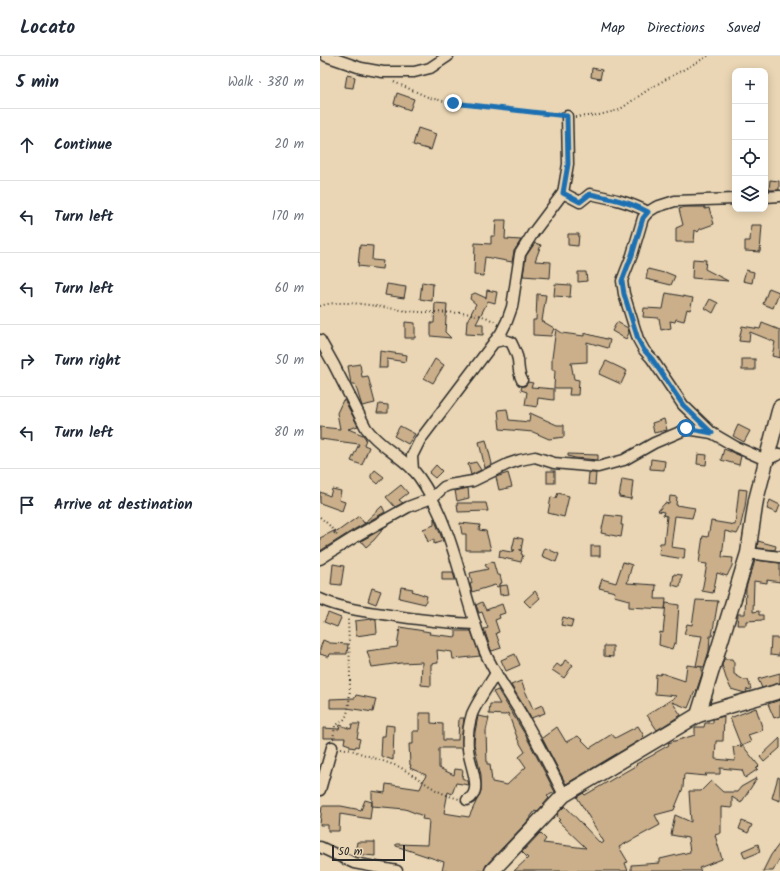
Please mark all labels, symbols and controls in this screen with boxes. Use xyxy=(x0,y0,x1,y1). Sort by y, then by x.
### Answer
text: Locato xyxy=(20,13,75,43)
text: Map xyxy=(600,17,625,39)
text: Directions xyxy=(647,17,705,39)
text: Saved xyxy=(727,17,760,39)
map controls xyxy=(732,68,768,212)
button: + xyxy=(732,68,768,104)
text: 5 min xyxy=(16,69,59,96)
text: Walk · 380 m xyxy=(228,72,304,93)
route end xyxy=(444,94,462,112)
button: − xyxy=(732,104,768,140)
text: Continue xyxy=(54,133,112,157)
icon: ahead xyxy=(16,134,38,156)
text: 20 m xyxy=(274,134,304,155)
button: locate xyxy=(732,140,768,176)
button: layers xyxy=(732,176,768,212)
text: Turn left xyxy=(54,205,114,229)
icon: left xyxy=(16,206,38,228)
text: 170 m xyxy=(272,206,304,227)
text: Turn left xyxy=(54,277,114,301)
icon: left xyxy=(16,278,38,300)
text: 60 m xyxy=(275,278,304,299)
text: Turn right xyxy=(54,349,121,373)
icon: right xyxy=(16,350,38,372)
text: 50 m xyxy=(275,350,304,371)
route start xyxy=(677,419,695,437)
text: Turn left xyxy=(54,421,114,445)
icon: left xyxy=(16,422,38,444)
text: 80 m xyxy=(274,422,304,443)
text: Arrive at destination xyxy=(54,493,193,517)
icon: arrive xyxy=(16,494,38,516)
scale bar xyxy=(332,843,405,862)
text: 50 m xyxy=(338,843,363,861)

